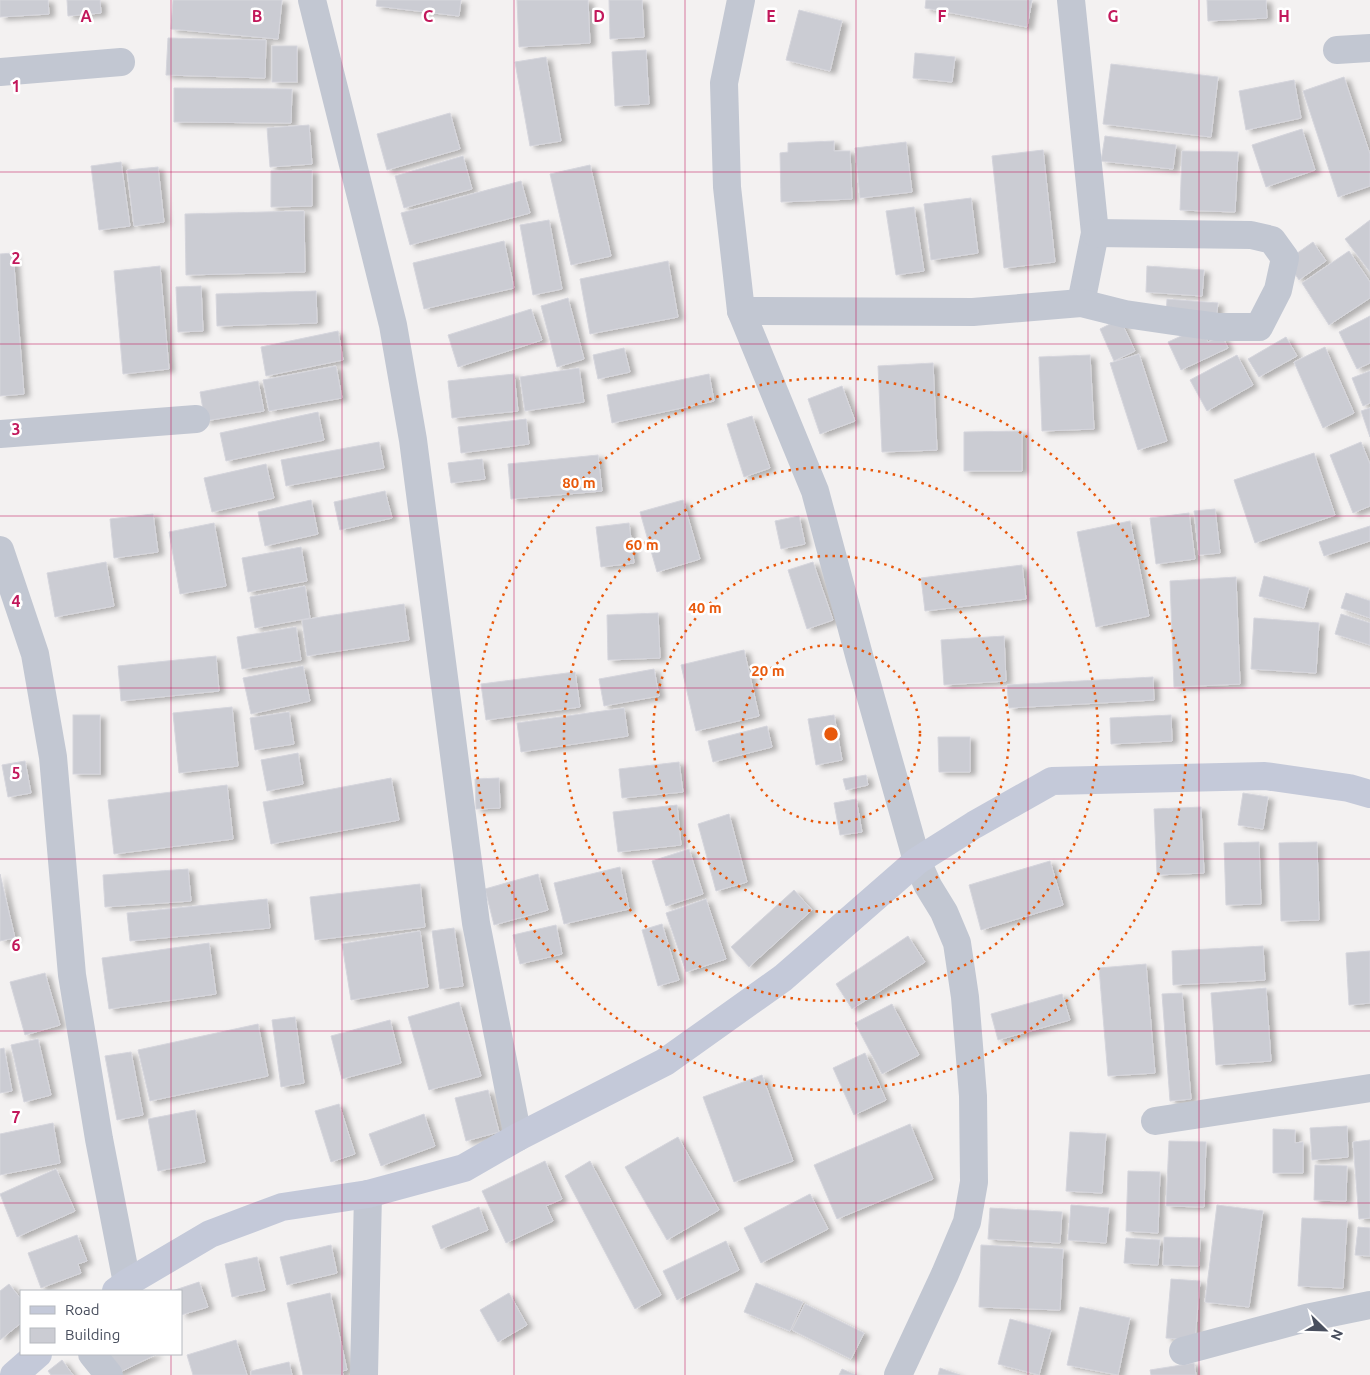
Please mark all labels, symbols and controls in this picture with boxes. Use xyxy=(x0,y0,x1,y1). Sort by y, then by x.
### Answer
text: A xyxy=(80,7,92,25)
text: B xyxy=(252,7,262,25)
text: C xyxy=(423,7,433,25)
text: D xyxy=(593,7,605,25)
text: E xyxy=(766,7,776,25)
text: F xyxy=(938,7,947,25)
text: G xyxy=(1107,7,1119,25)
text: H xyxy=(1278,7,1290,25)
text: 1 xyxy=(11,77,21,95)
text: 2 xyxy=(11,249,21,267)
text: 3 xyxy=(11,420,21,438)
text: 80 m xyxy=(562,474,596,491)
text: 60 m xyxy=(625,536,659,553)
text: 4 xyxy=(11,592,21,610)
text: 40 m xyxy=(688,599,722,616)
text: 20 m xyxy=(751,662,785,679)
centre of rings xyxy=(822,725,840,743)
text: 5 xyxy=(11,764,21,782)
text: 6 xyxy=(11,936,21,954)
text: 7 xyxy=(11,1108,21,1126)
legend xyxy=(20,1290,182,1355)
text: Road xyxy=(65,1301,100,1318)
north arrow xyxy=(1300,1305,1350,1355)
text: Building xyxy=(65,1326,120,1343)
text: N xyxy=(1328,1327,1346,1343)

